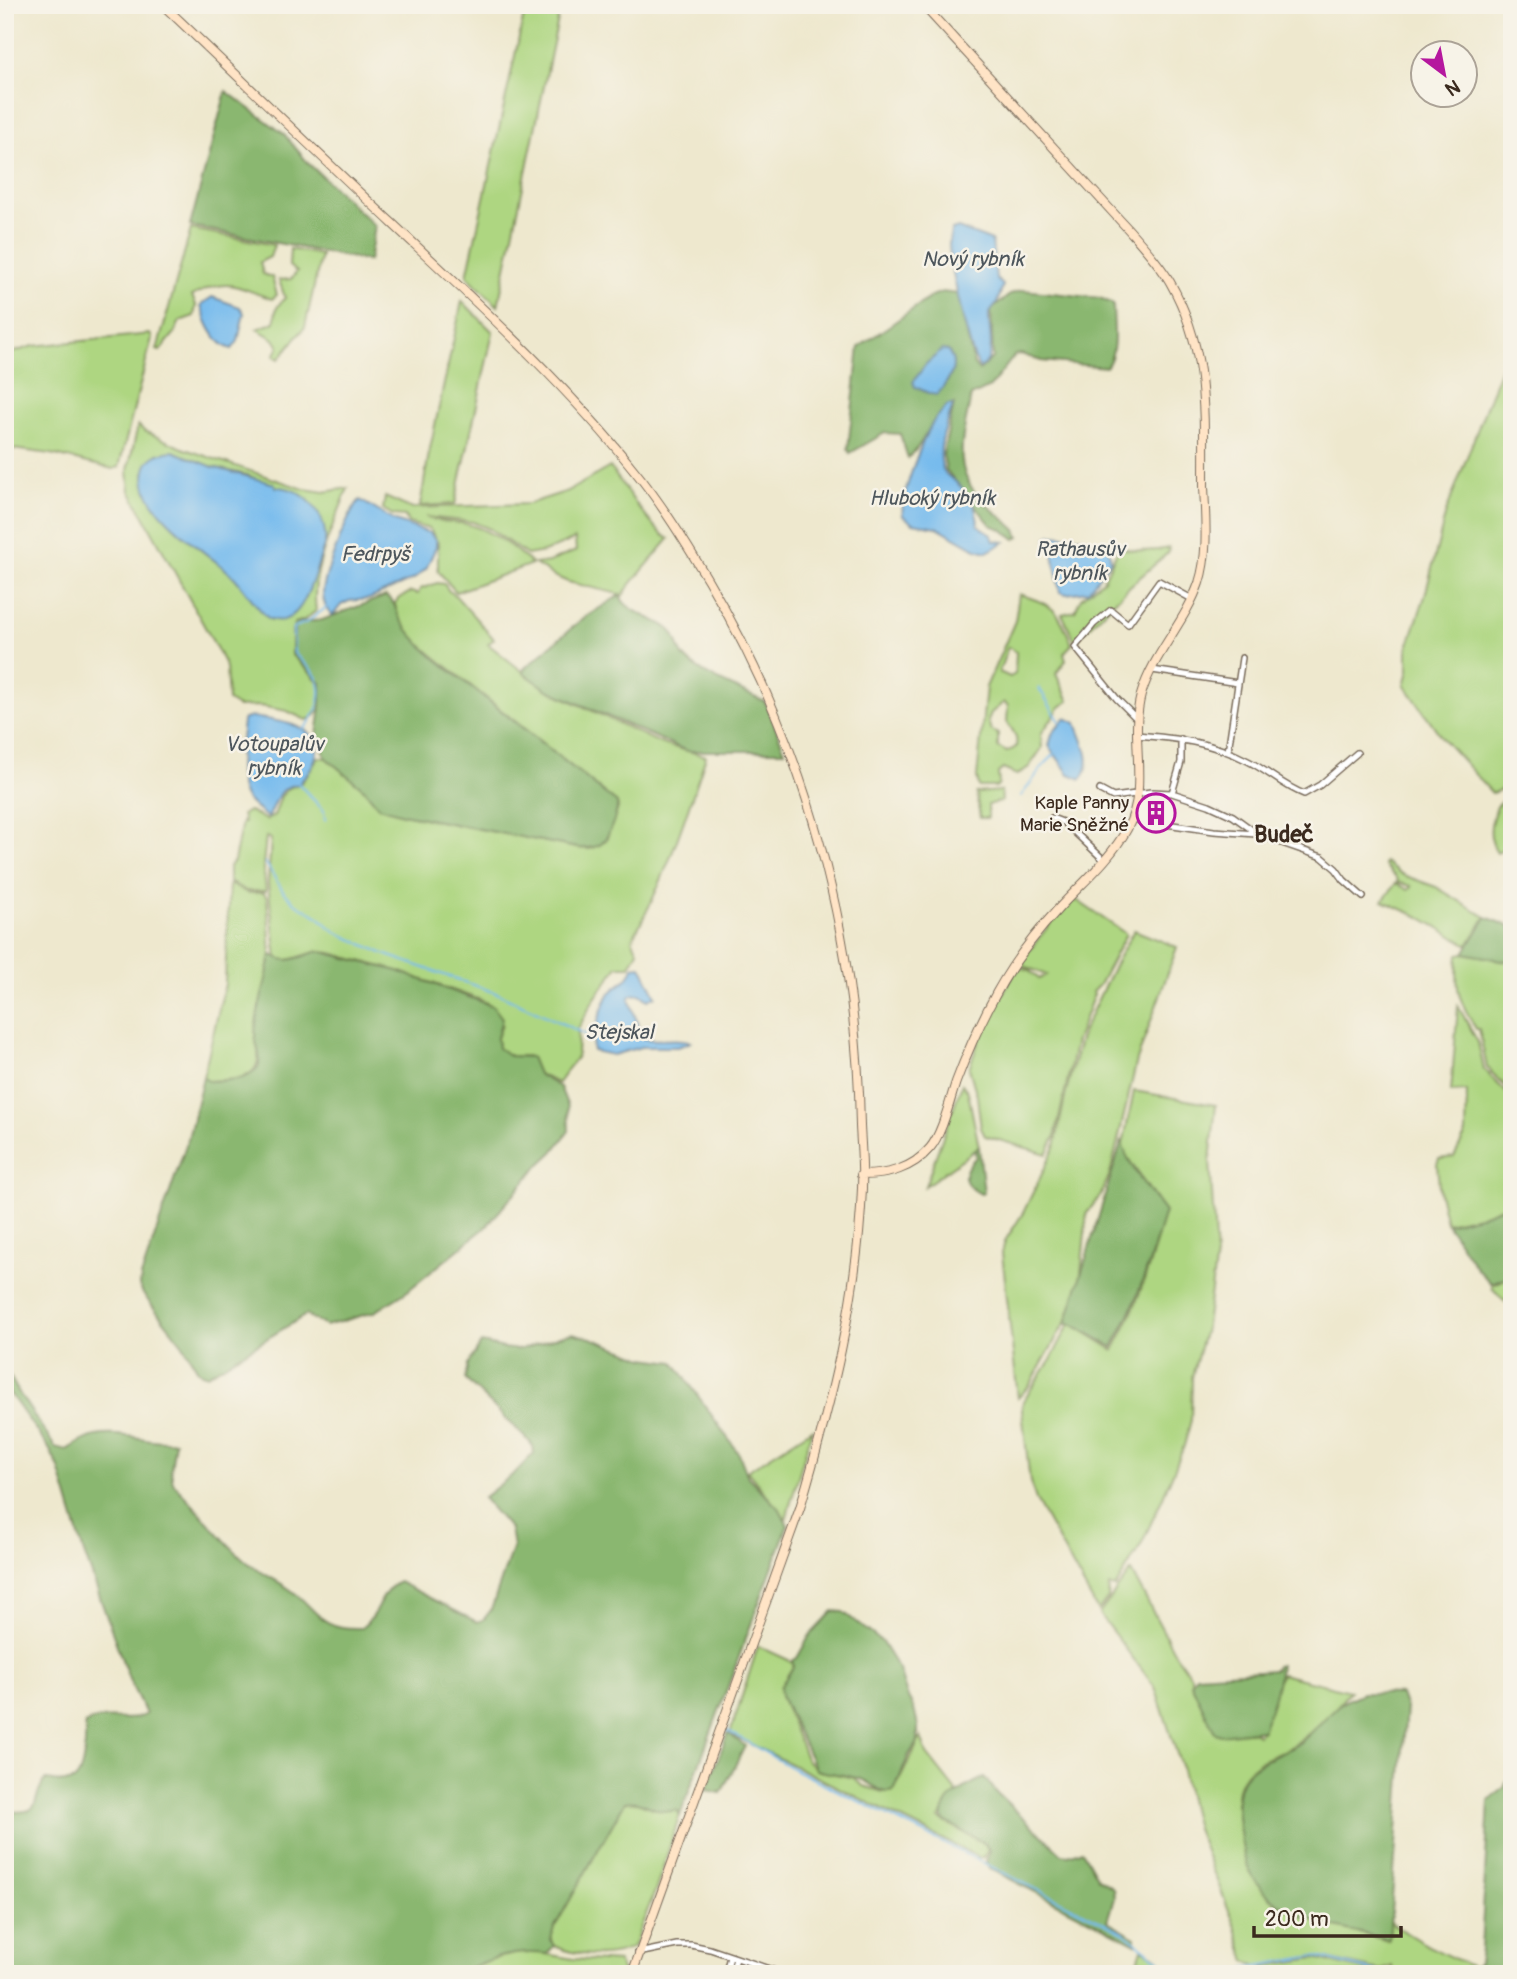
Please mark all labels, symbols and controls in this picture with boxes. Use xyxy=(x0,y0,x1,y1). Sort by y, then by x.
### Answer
north arrow xyxy=(1408,38,1478,108)
text: N xyxy=(1441,74,1464,101)
water label: Nový rybník xyxy=(922,246,1026,273)
water label: Hluboký rybník xyxy=(869,485,997,512)
water label: Rathausův rybník xyxy=(1035,536,1127,587)
water label: Fedrpyš xyxy=(341,541,412,568)
water label: Votoupalův rybník xyxy=(224,731,326,782)
place label: Kaple Panny Marie Sněžné xyxy=(1020,791,1129,837)
building icon: Kaple Panny Marie Sněžné xyxy=(1135,792,1177,834)
district label: Budeč xyxy=(1254,820,1314,849)
water label: Stejskal xyxy=(585,1019,655,1046)
scale bar xyxy=(1254,1895,1402,1939)
text: 200 m xyxy=(1265,1906,1329,1933)

